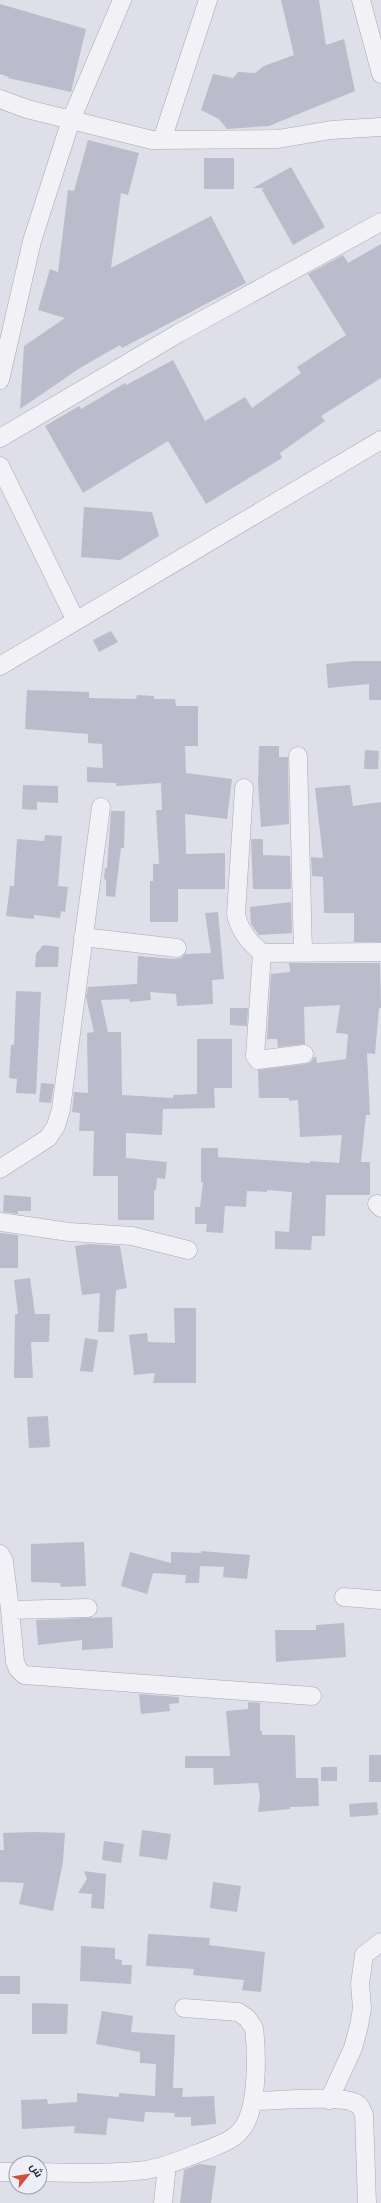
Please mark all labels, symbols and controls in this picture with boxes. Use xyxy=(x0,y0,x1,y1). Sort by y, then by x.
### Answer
north arrow xyxy=(8,2155,48,2195)
text: ش xyxy=(26,2161,45,2180)

